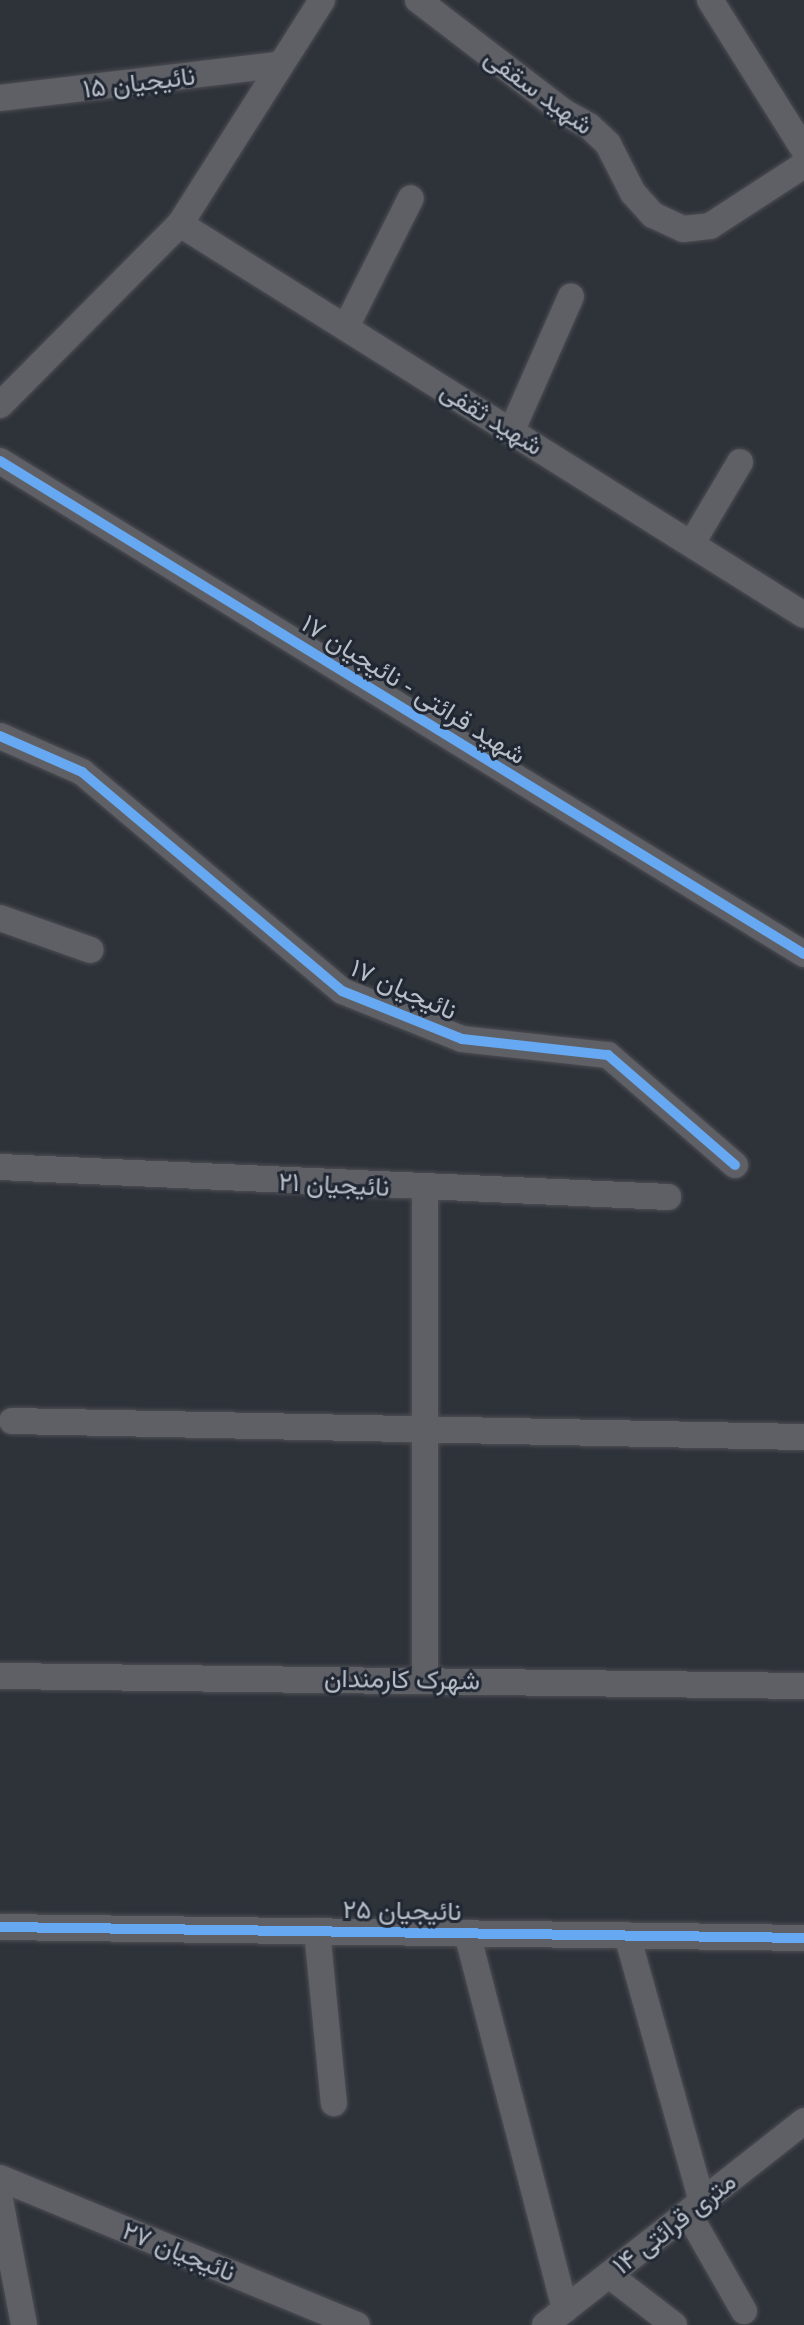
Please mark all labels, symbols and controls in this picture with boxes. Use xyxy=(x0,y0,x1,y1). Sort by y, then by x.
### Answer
street label: شهید سقفی xyxy=(479,41,599,141)
street label: نائیجیان ۱۵ xyxy=(81,60,197,104)
street label: شهید ثقفی xyxy=(435,374,549,462)
street label: شهید قرائتی - نائیجیان ۱۷ xyxy=(296,607,532,771)
street label: نائیجیان ۱۷ xyxy=(346,952,462,1026)
street label: نائیجیان ۲۱ xyxy=(278,1166,390,1202)
street label: شهرک کارمندان xyxy=(324,1662,480,1696)
street label: نائیجیان ۲۵ xyxy=(342,1893,462,1927)
street label: ۱۴ متری قرائتی xyxy=(606,2165,742,2281)
street label: نائیجیان ۲۷ xyxy=(118,2214,240,2288)

